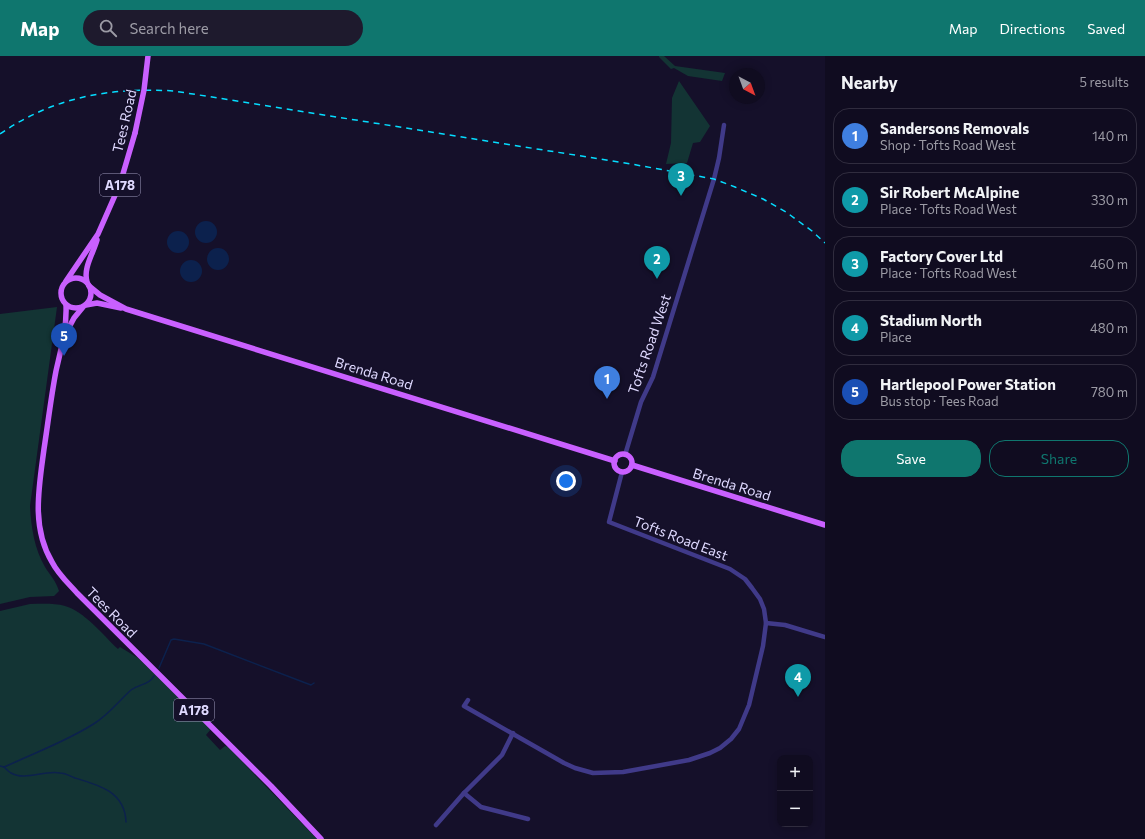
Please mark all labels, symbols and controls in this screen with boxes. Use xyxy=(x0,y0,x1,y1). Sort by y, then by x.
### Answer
search box xyxy=(83,10,363,46)
text: Map xyxy=(20,17,59,40)
icon: search xyxy=(97,17,119,39)
text: Search here xyxy=(129,19,209,37)
text: Map xyxy=(949,20,978,37)
text: Directions xyxy=(1000,20,1065,37)
text: Saved xyxy=(1087,20,1125,37)
north arrow xyxy=(729,68,765,104)
text: Nearby xyxy=(841,72,898,93)
text: 5 results xyxy=(1079,74,1129,90)
street label: Tees Road xyxy=(108,88,140,154)
text: Sandersons Removals xyxy=(880,119,1029,137)
text: 1 xyxy=(852,128,858,144)
text: 140 m xyxy=(1092,128,1128,144)
text: Shop · Tofts Road West xyxy=(880,137,1016,153)
pin: 3 xyxy=(668,163,694,196)
road number: A178 xyxy=(100,174,140,196)
text: Sir Robert McAlpine xyxy=(880,183,1019,201)
text: 2 xyxy=(851,192,859,208)
text: 330 m xyxy=(1091,192,1128,208)
text: Place · Tofts Road West xyxy=(880,201,1017,217)
pin: 2 xyxy=(644,246,670,279)
text: Factory Cover Ltd xyxy=(880,247,1003,265)
text: 3 xyxy=(851,256,859,272)
text: 460 m xyxy=(1090,256,1128,272)
text: Place · Tofts Road West xyxy=(880,265,1017,281)
street label: Tofts Road West xyxy=(624,292,674,396)
text: Stadium North xyxy=(880,311,982,329)
text: 4 xyxy=(851,320,859,336)
text: 480 m xyxy=(1090,320,1128,336)
pin: 5 xyxy=(51,323,77,356)
text: Place xyxy=(880,329,912,345)
street label: Brenda Road xyxy=(333,353,415,393)
pin: 1 xyxy=(594,366,620,399)
text: Hartlepool Power Station xyxy=(880,375,1056,393)
text: 5 xyxy=(851,384,859,400)
text: 780 m xyxy=(1091,384,1128,400)
text: Bus stop · Tees Road xyxy=(880,393,998,409)
button: Save xyxy=(841,440,981,477)
button: Share xyxy=(989,440,1129,477)
street label: Brenda Road xyxy=(691,464,773,504)
your location xyxy=(556,471,576,491)
street label: Tofts Road East xyxy=(631,512,731,564)
street label: Tees Road xyxy=(83,583,141,641)
pin: 4 xyxy=(785,664,811,697)
road number: A178 xyxy=(174,699,214,721)
map controls xyxy=(777,755,813,827)
button: + xyxy=(777,755,813,791)
button: − xyxy=(777,791,813,827)

